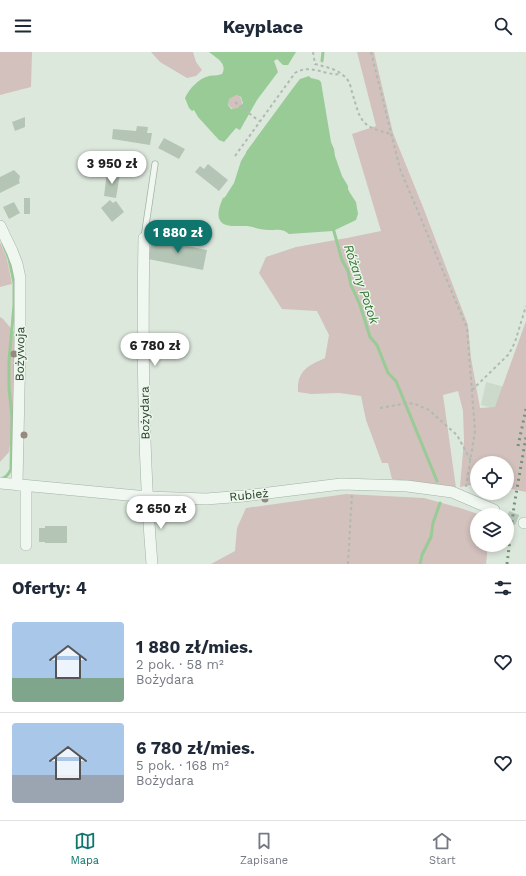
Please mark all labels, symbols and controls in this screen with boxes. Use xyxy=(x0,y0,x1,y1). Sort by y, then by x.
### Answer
icon: menu xyxy=(12,15,34,37)
icon: search xyxy=(492,15,514,37)
text: Keyplace xyxy=(223,16,303,37)
pin: 3 950 zł xyxy=(71,151,153,185)
text: 3 950 zł xyxy=(87,156,137,171)
pin: 1 880 zł xyxy=(137,220,219,254)
text: 1 880 zł xyxy=(153,225,203,240)
water label: Różany Potok xyxy=(341,242,382,327)
street label: Bożywoja xyxy=(13,326,27,381)
pin: 6 780 zł xyxy=(114,333,196,367)
text: 6 780 zł xyxy=(129,338,181,353)
street label: Bożydara xyxy=(138,386,152,440)
map controls xyxy=(470,456,514,552)
button: locate xyxy=(470,456,514,500)
street label: Rubież xyxy=(229,486,269,504)
pin: 2 650 zł xyxy=(120,496,202,530)
text: 2 650 zł xyxy=(135,501,187,516)
button: layers xyxy=(470,508,514,552)
icon: filters xyxy=(492,577,514,599)
text: Oferty: 4 xyxy=(12,578,87,598)
text: 1 880 zł/mies. xyxy=(136,637,253,657)
icon: home xyxy=(44,638,92,686)
icon: heart xyxy=(492,651,514,673)
text: 2 pok. · 58 m² xyxy=(136,657,224,672)
text: Bożydara xyxy=(136,672,194,687)
text: 6 780 zł/mies. xyxy=(136,738,255,758)
icon: home xyxy=(44,739,92,787)
icon: heart xyxy=(492,752,514,774)
text: 5 pok. · 168 m² xyxy=(136,758,229,773)
text: Bożydara xyxy=(136,773,194,788)
tab: Mapa xyxy=(70,830,99,867)
tab: Zapisane xyxy=(240,830,288,867)
tab: Start xyxy=(429,830,456,867)

